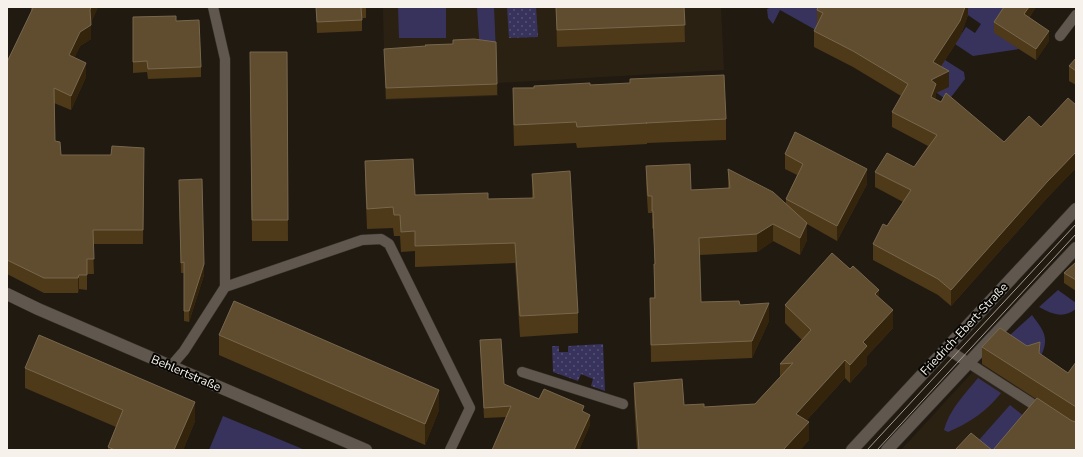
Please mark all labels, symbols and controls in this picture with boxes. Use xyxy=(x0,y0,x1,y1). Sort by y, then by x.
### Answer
street label: Friedrich-Ebert-Straße xyxy=(917,279,1011,379)
street label: Behlertstraße xyxy=(149,351,223,395)

